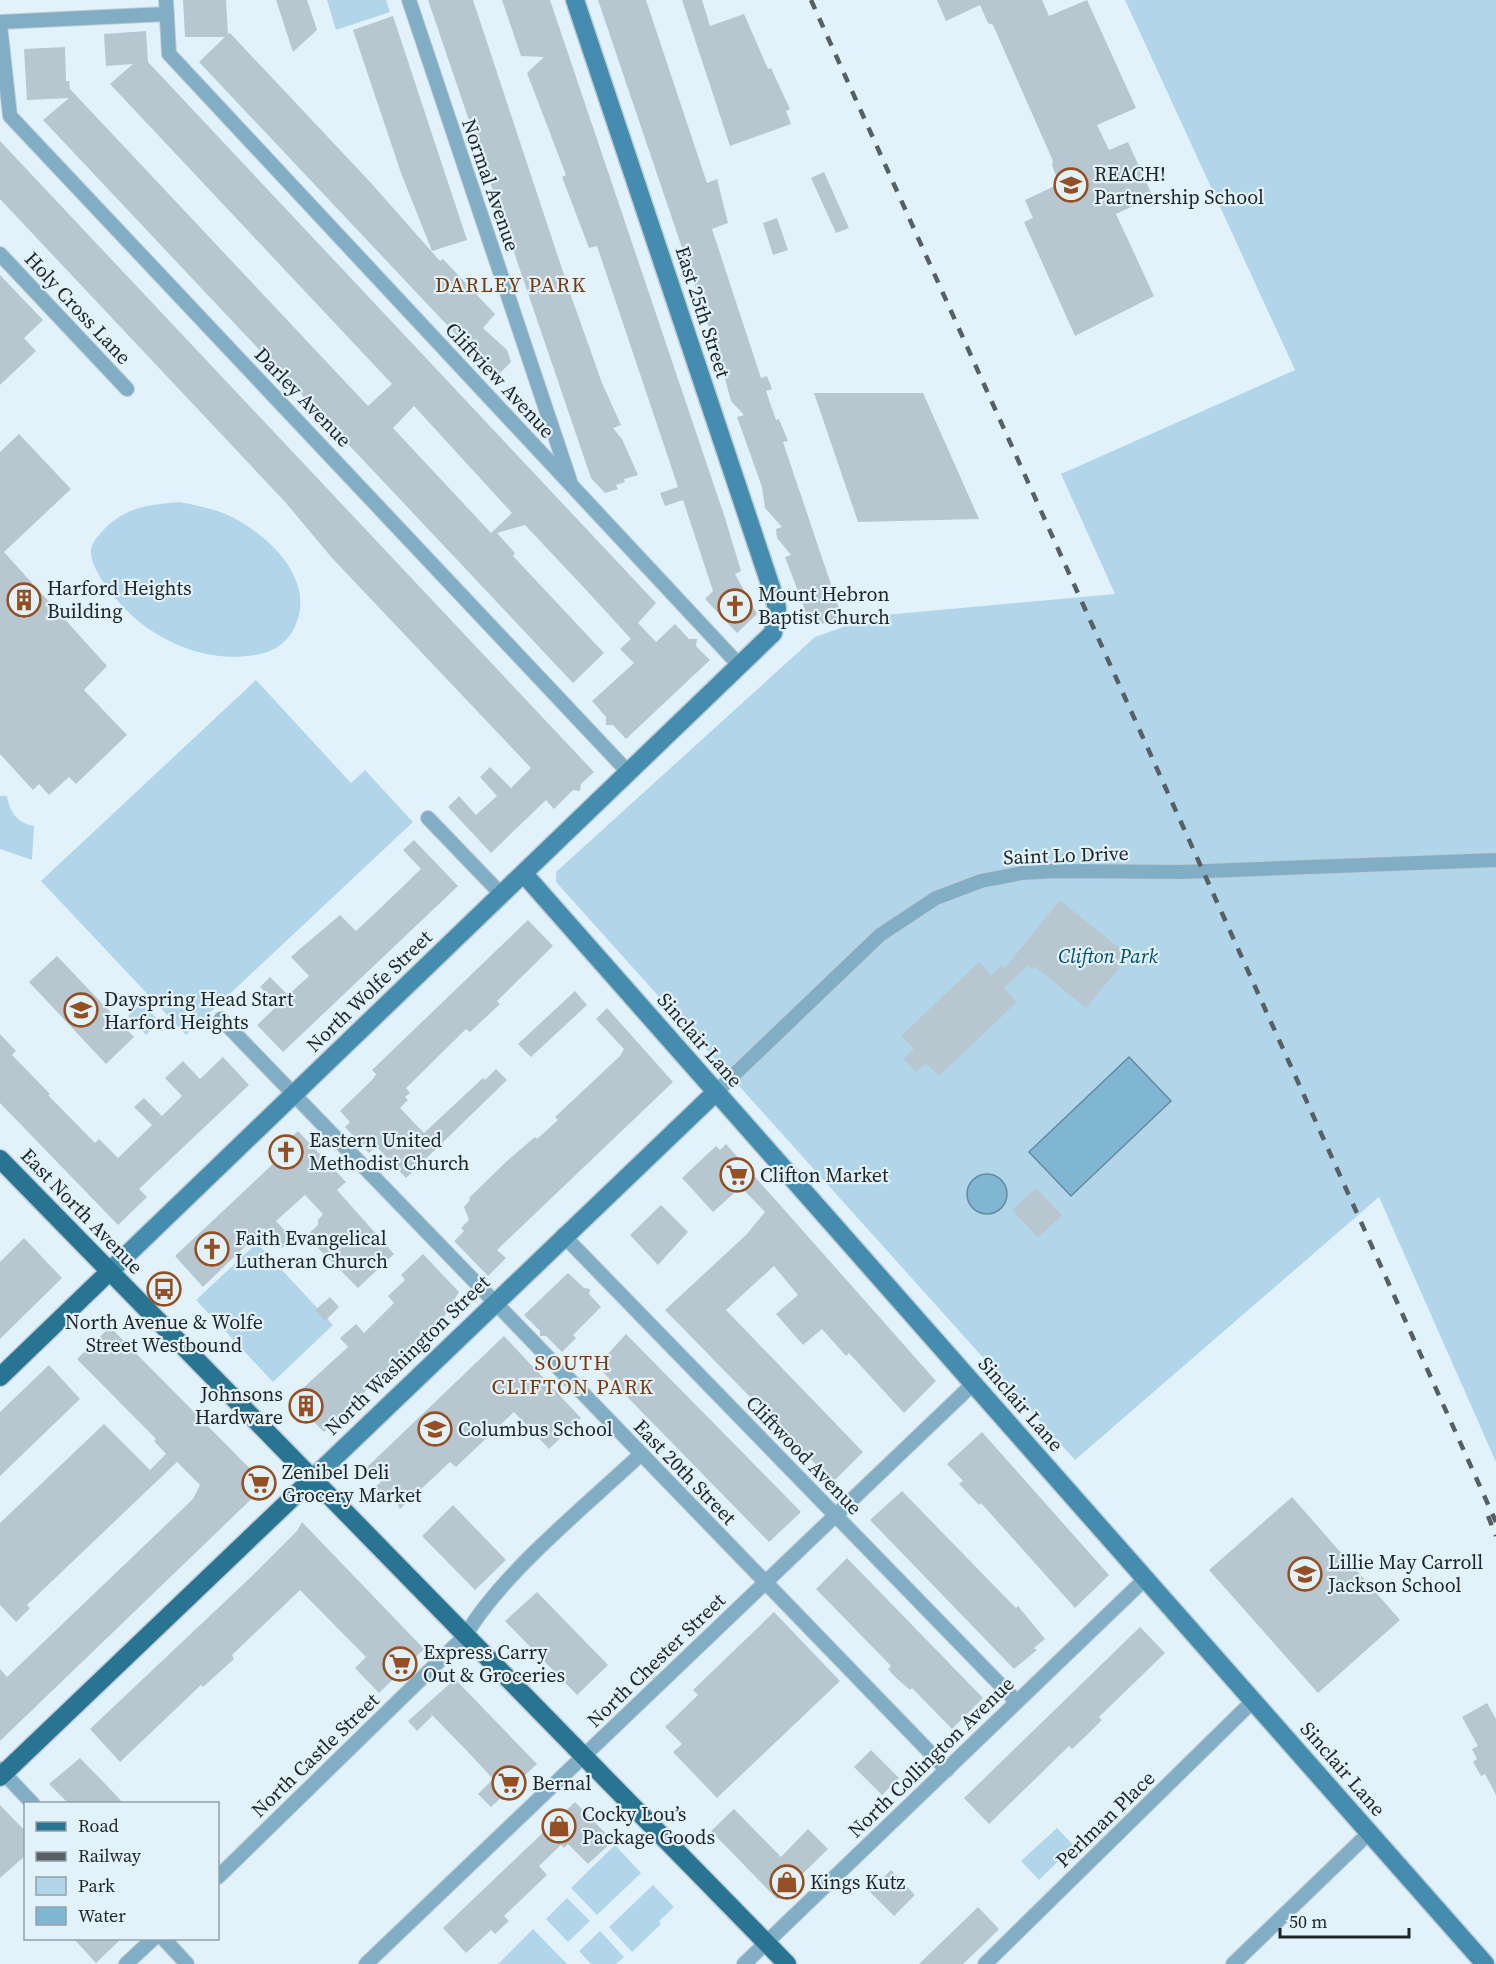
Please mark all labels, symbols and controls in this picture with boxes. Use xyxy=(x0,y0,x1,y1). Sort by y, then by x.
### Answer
street label: Normal Avenue xyxy=(455,115,527,255)
place label: REACH! Partnership School xyxy=(1094,160,1264,211)
school or university icon: REACH! Partnership School xyxy=(1053,167,1089,203)
street label: East 25th Street xyxy=(669,243,738,382)
street label: Holy Cross Lane xyxy=(18,245,138,371)
district label: DARLEY PARK xyxy=(435,270,587,299)
street label: Cliftview Avenue xyxy=(439,316,561,444)
street label: Darley Avenue xyxy=(248,341,358,453)
place label: Harford Heights Building xyxy=(47,574,192,625)
place label: Mount Hebron Baptist Church xyxy=(758,580,890,631)
building icon: Harford Heights Building xyxy=(6,582,42,618)
church icon: Mount Hebron Baptist Church xyxy=(717,588,753,624)
street label: Saint Lo Drive xyxy=(1003,839,1129,871)
street label: North Wolfe Street xyxy=(300,923,438,1058)
park label: Clifton Park xyxy=(1058,942,1158,970)
place label: Dayspring Head Start Harford Heights xyxy=(104,985,294,1036)
street label: Sinclair Lane xyxy=(651,987,749,1093)
school or university icon: Dayspring Head Start Harford Heights xyxy=(63,992,99,1028)
place label: Eastern United Methodist Church xyxy=(309,1126,470,1177)
church icon: Eastern United Methodist Church xyxy=(268,1134,304,1170)
street label: East North Avenue xyxy=(15,1142,149,1280)
supermarket icon: Clifton Market xyxy=(719,1157,755,1193)
place label: Clifton Market xyxy=(760,1161,889,1189)
place label: Faith Evangelical Lutheran Church xyxy=(235,1224,388,1275)
church icon: Faith Evangelical Lutheran Church xyxy=(194,1231,230,1267)
street label: North Washington Street xyxy=(318,1268,496,1441)
bus stop icon: North Avenue & Wolfe Street Westbound xyxy=(146,1271,182,1307)
place label: North Avenue & Wolfe Street Westbound xyxy=(65,1308,263,1359)
district label: SOUTH CLIFTON PARK xyxy=(491,1348,655,1401)
street label: Sinclair Lane xyxy=(972,1351,1070,1457)
place label: Johnsons Hardware xyxy=(195,1380,283,1431)
building icon: Johnsons Hardware xyxy=(288,1388,324,1424)
street label: Cliftwood Avenue xyxy=(740,1389,868,1521)
school or university icon: Columbus School xyxy=(417,1411,453,1447)
street label: East 20th Street xyxy=(627,1413,743,1531)
place label: Columbus School xyxy=(458,1415,613,1443)
place label: Zenibel Deli Grocery Market xyxy=(282,1458,422,1509)
supermarket icon: Zenibel Deli Grocery Market xyxy=(241,1465,277,1501)
place label: Lillie May Carroll Jackson School xyxy=(1327,1548,1483,1599)
school or university icon: Lillie May Carroll Jackson School xyxy=(1287,1556,1323,1592)
street label: North Chester Street xyxy=(581,1586,732,1733)
place label: Express Carry Out & Groceries xyxy=(423,1638,565,1689)
supermarket icon: Express Carry Out & Groceries xyxy=(382,1646,418,1682)
street label: North Collington Avenue xyxy=(842,1670,1020,1844)
street label: North Castle Street xyxy=(245,1686,385,1823)
street label: Sinclair Lane xyxy=(1294,1716,1392,1822)
street label: Perlman Place xyxy=(1049,1764,1161,1874)
supermarket icon: Bernal xyxy=(491,1765,527,1801)
place label: Bernal xyxy=(532,1769,592,1797)
place label: Cocky Lou’s Package Goods xyxy=(582,1800,715,1851)
legend xyxy=(24,1802,219,1940)
shop icon: Cocky Lou’s Package Goods xyxy=(541,1808,577,1844)
text: Road xyxy=(78,1813,119,1838)
text: Railway xyxy=(78,1843,142,1868)
shop icon: Kings Kutz xyxy=(769,1864,805,1900)
place label: Kings Kutz xyxy=(810,1868,905,1896)
text: Park xyxy=(78,1873,115,1898)
scale bar xyxy=(1280,1901,1409,1939)
text: Water xyxy=(78,1903,126,1928)
text: 50 m xyxy=(1289,1909,1327,1934)

